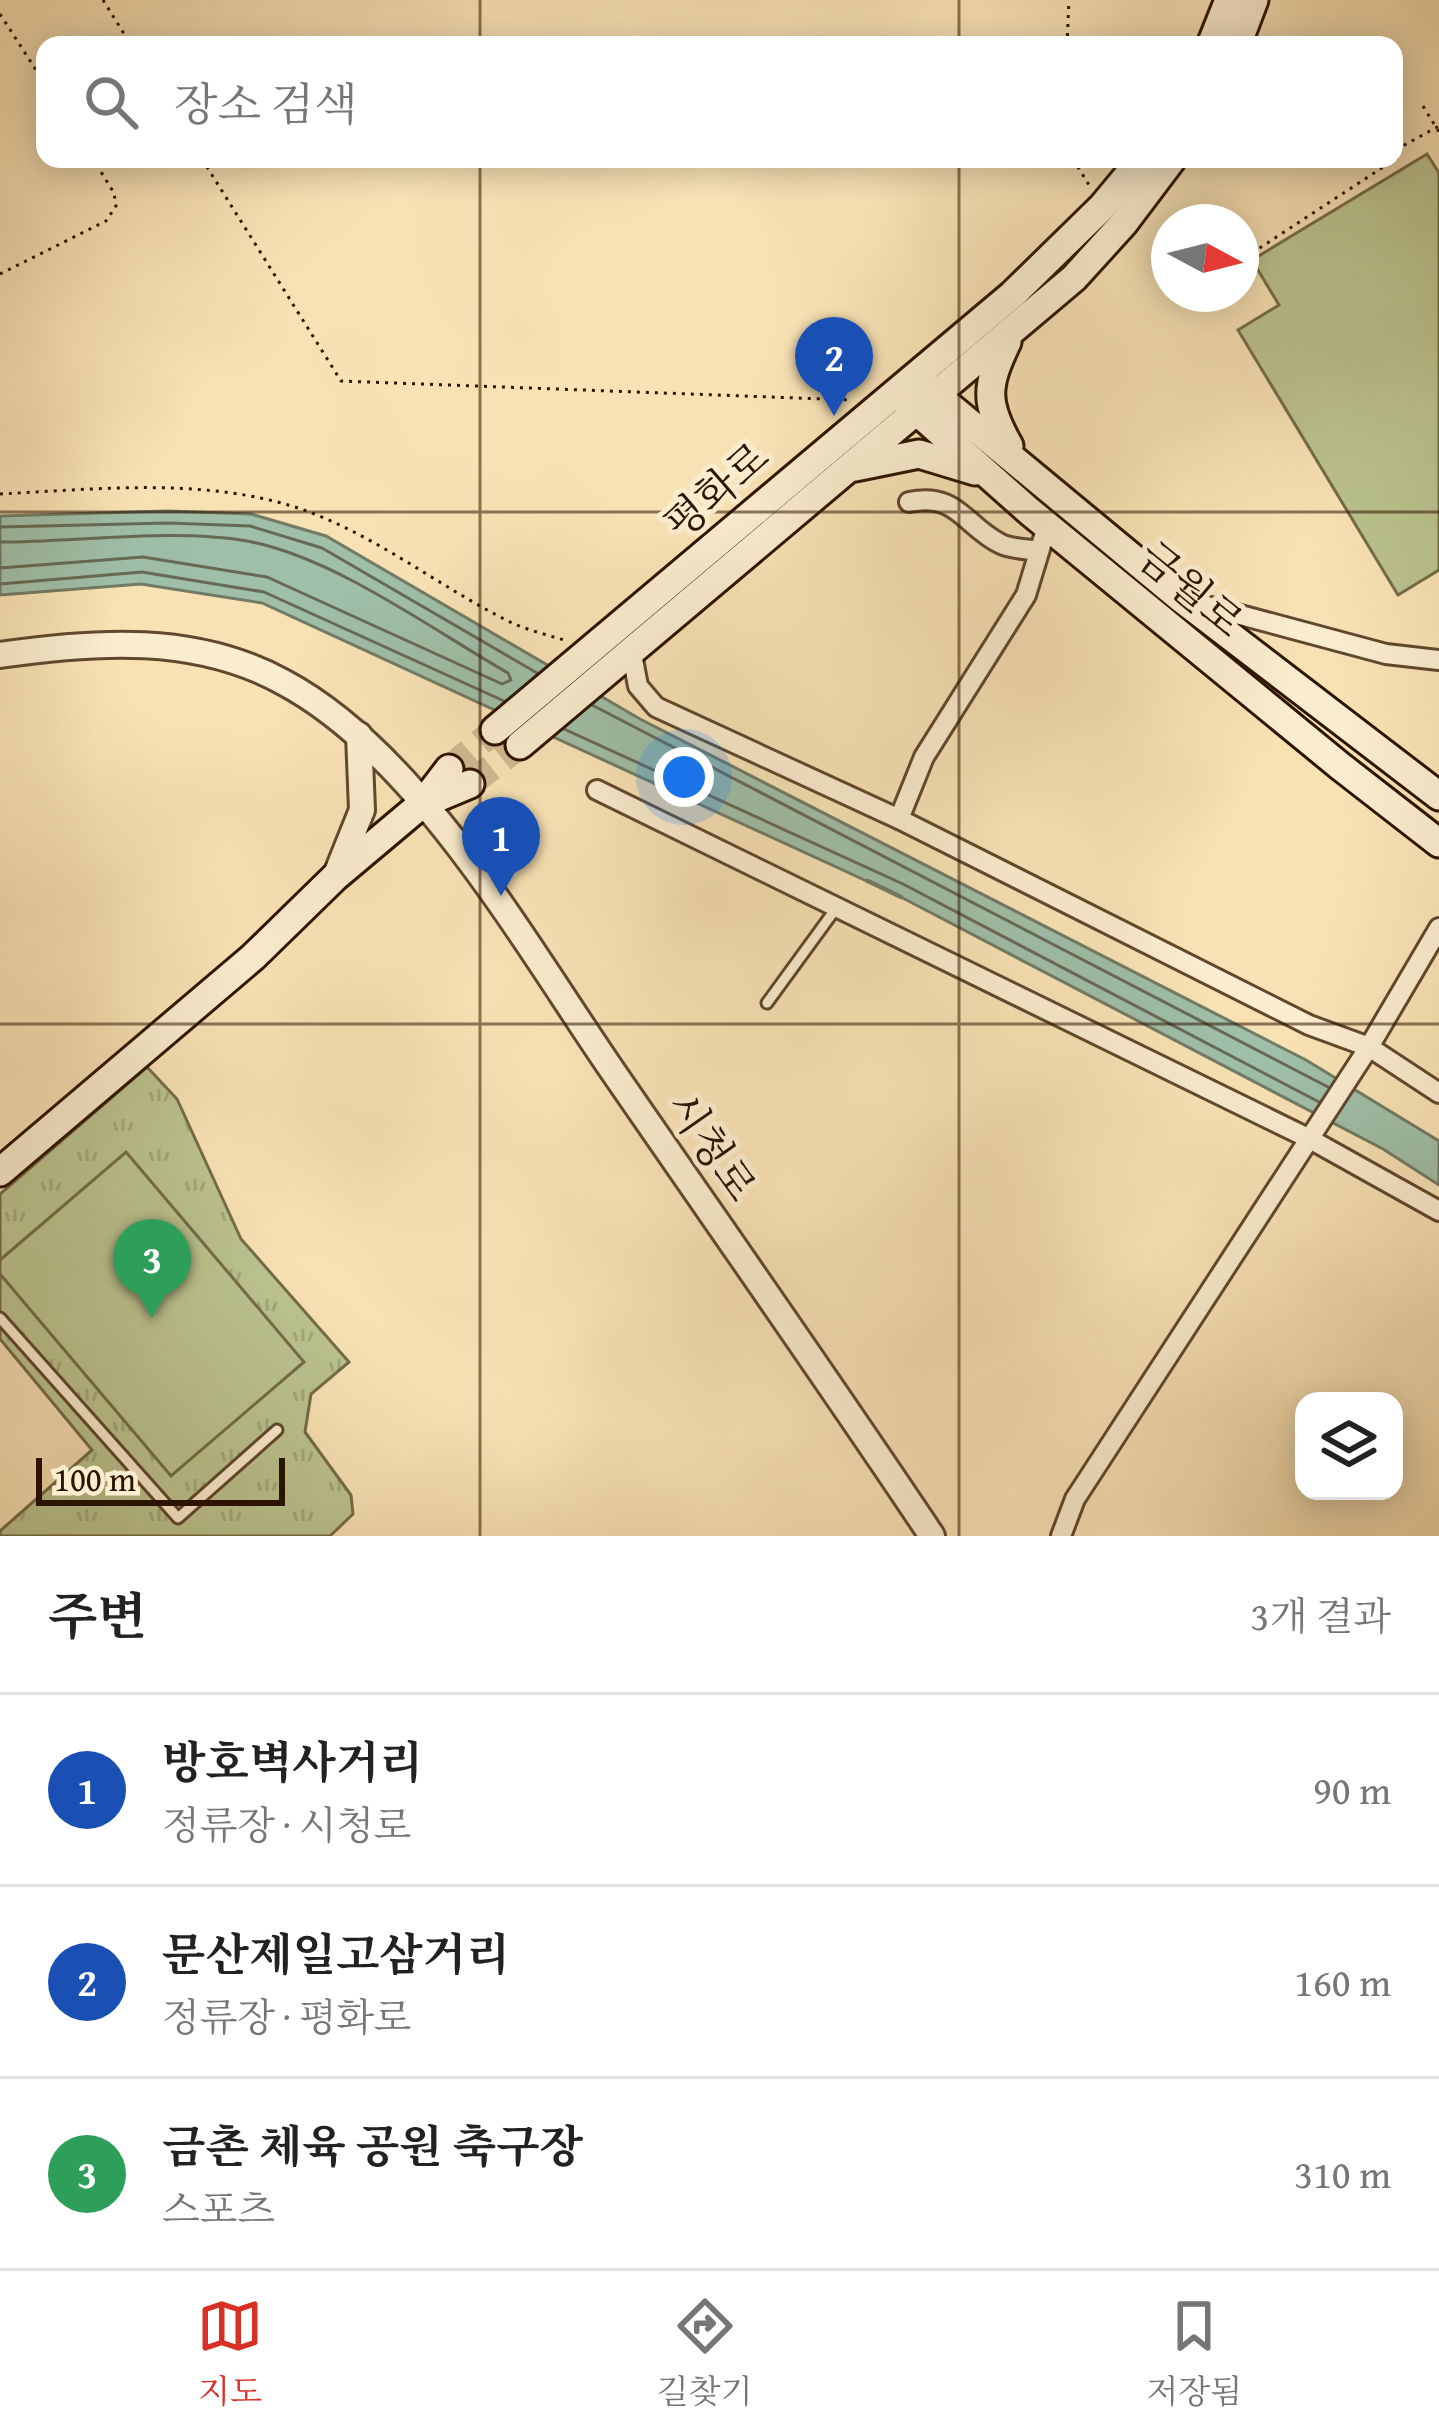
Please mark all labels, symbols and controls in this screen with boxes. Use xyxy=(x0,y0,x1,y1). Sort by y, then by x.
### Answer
search box xyxy=(36,36,1403,168)
icon: search xyxy=(78,69,144,135)
text: 장소 검색 xyxy=(174,71,358,136)
north arrow xyxy=(1151,204,1259,312)
pin: 2 xyxy=(795,317,873,416)
street label: 평화로 xyxy=(650,427,782,553)
street label: 금월로 xyxy=(1125,526,1258,651)
your location xyxy=(654,747,714,807)
pin: 1 xyxy=(462,797,540,896)
street label: 시청로 xyxy=(653,1078,772,1213)
pin: 3 xyxy=(113,1219,191,1318)
map controls xyxy=(1295,1392,1403,1500)
button: layers xyxy=(1295,1392,1403,1500)
scale bar xyxy=(36,1452,285,1505)
text: 100 m xyxy=(54,1455,136,1503)
text: 주변 xyxy=(48,1578,147,1653)
text: 3개 결과 xyxy=(1251,1587,1391,1644)
text: 방호벽사거리 xyxy=(162,1729,423,1794)
text: 1 xyxy=(77,1761,97,1818)
text: 90 m xyxy=(1313,1761,1391,1818)
text: 정류장 · 시청로 xyxy=(162,1796,412,1853)
text: 문산제일고삼거리 xyxy=(162,1921,510,1986)
text: 2 xyxy=(77,1953,97,2010)
text: 160 m xyxy=(1294,1953,1391,2010)
text: 정류장 · 평화로 xyxy=(162,1988,412,2045)
text: 금촌 체육 공원 축구장 xyxy=(162,2113,583,2178)
text: 3 xyxy=(77,2145,97,2202)
text: 310 m xyxy=(1294,2145,1391,2202)
text: 스포츠 xyxy=(162,2180,275,2237)
tab: 지도 xyxy=(197,2293,263,2415)
tab: 길찾기 xyxy=(657,2293,753,2415)
tab: 저장됨 xyxy=(1146,2293,1242,2415)

